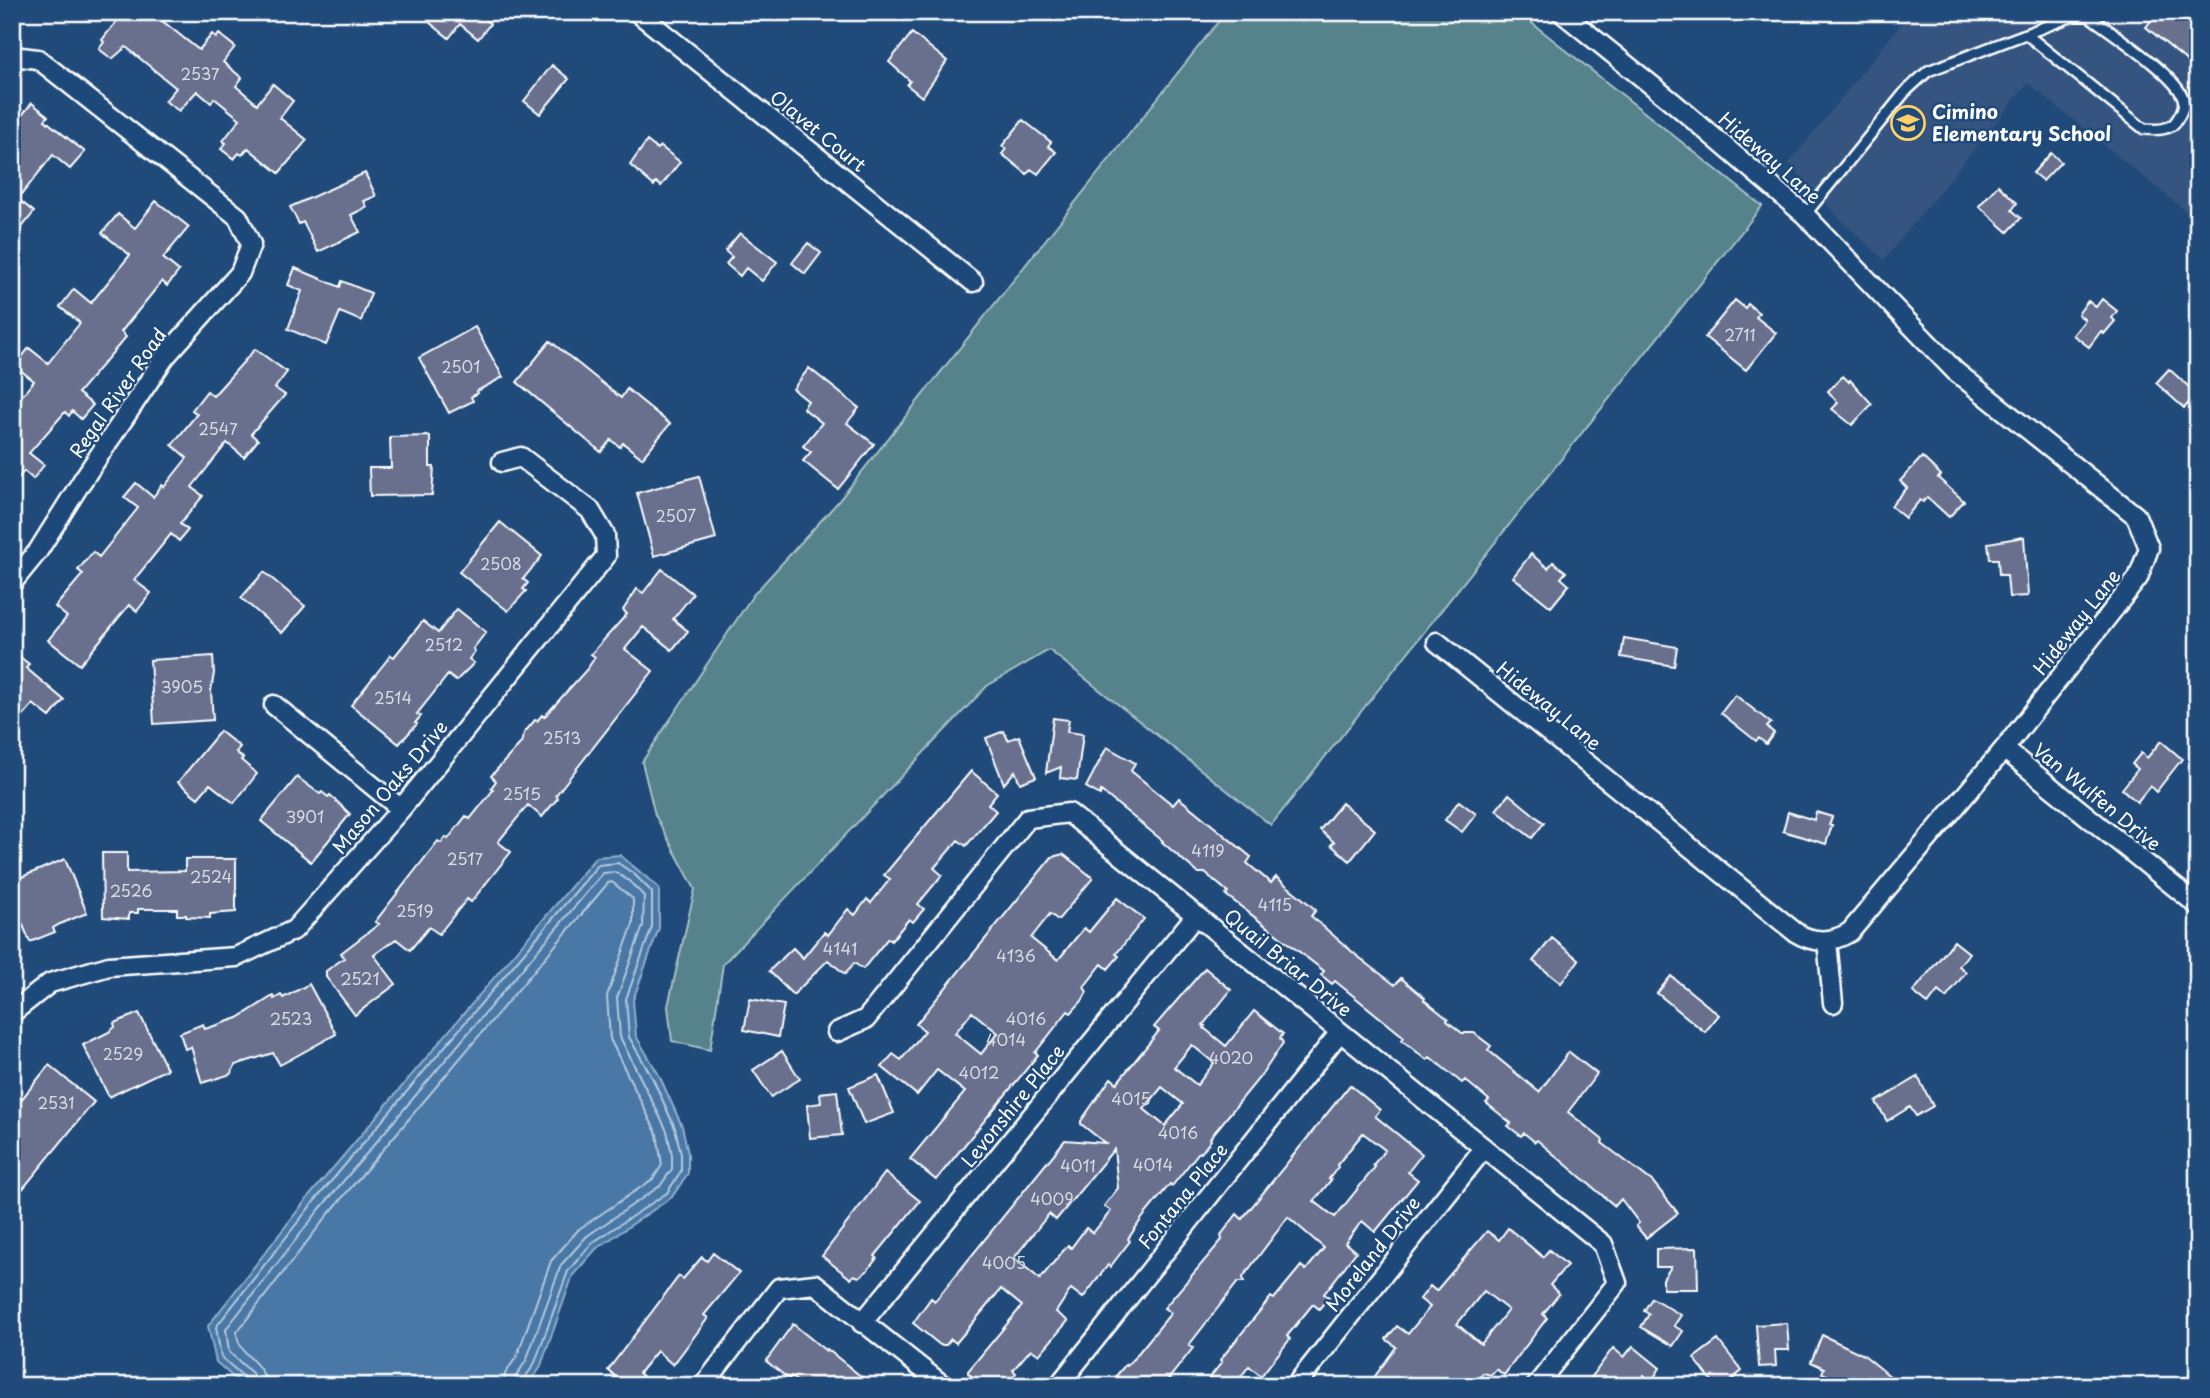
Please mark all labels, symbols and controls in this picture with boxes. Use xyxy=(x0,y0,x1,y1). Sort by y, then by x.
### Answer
house number: 2537 xyxy=(180,61,220,85)
street label: Olavet Court xyxy=(764,83,873,178)
place label: Cimino Elementary School xyxy=(1932,97,2111,147)
school or university icon: Cimino Elementary School xyxy=(1889,104,1927,142)
street label: Hideway Lane xyxy=(1713,105,1828,210)
street label: Regal River Road xyxy=(62,322,172,463)
house number: 2711 xyxy=(1724,322,1756,346)
house number: 2501 xyxy=(442,354,480,378)
house number: 2547 xyxy=(198,416,238,440)
house number: 2507 xyxy=(656,503,696,527)
house number: 2508 xyxy=(480,551,522,575)
street label: Hideway Lane xyxy=(2026,562,2127,680)
house number: 2512 xyxy=(425,632,463,656)
street label: Hideway Lane xyxy=(1491,654,1608,756)
house number: 3905 xyxy=(161,674,203,698)
house number: 2514 xyxy=(374,685,412,709)
street label: Mason Oaks Drive xyxy=(325,713,454,859)
house number: 2513 xyxy=(543,725,581,749)
street label: Van Wulfen Drive xyxy=(2028,736,2168,857)
house number: 2515 xyxy=(503,781,541,805)
house number: 3901 xyxy=(286,804,324,828)
house number: 4119 xyxy=(1191,838,1225,862)
house number: 2517 xyxy=(447,846,483,870)
house number: 2524 xyxy=(190,864,232,888)
house number: 2526 xyxy=(110,878,152,902)
house number: 4115 xyxy=(1258,892,1292,916)
house number: 2519 xyxy=(397,898,433,922)
street label: Quail Briar Drive xyxy=(1219,902,1359,1023)
house number: 4141 xyxy=(823,936,857,960)
house number: 4136 xyxy=(996,943,1036,967)
house number: 2521 xyxy=(340,966,380,990)
house number: 2523 xyxy=(270,1006,312,1030)
house number: 4016 xyxy=(1006,1006,1046,1030)
house number: 4014 xyxy=(986,1027,1026,1051)
street label: Levonshire Place xyxy=(954,1038,1071,1173)
house number: 2529 xyxy=(103,1041,143,1065)
house number: 4020 xyxy=(1209,1045,1253,1069)
house number: 4012 xyxy=(959,1060,999,1084)
house number: 4015 xyxy=(1111,1086,1151,1110)
house number: 2531 xyxy=(37,1090,75,1114)
house number: 4016 xyxy=(1158,1120,1198,1144)
street label: Fontana Place xyxy=(1131,1136,1234,1254)
house number: 4014 xyxy=(1133,1152,1173,1176)
house number: 4011 xyxy=(1060,1153,1096,1177)
house number: 4009 xyxy=(1030,1186,1074,1210)
street label: Moreland Drive xyxy=(1318,1190,1426,1317)
house number: 4005 xyxy=(982,1250,1026,1274)

